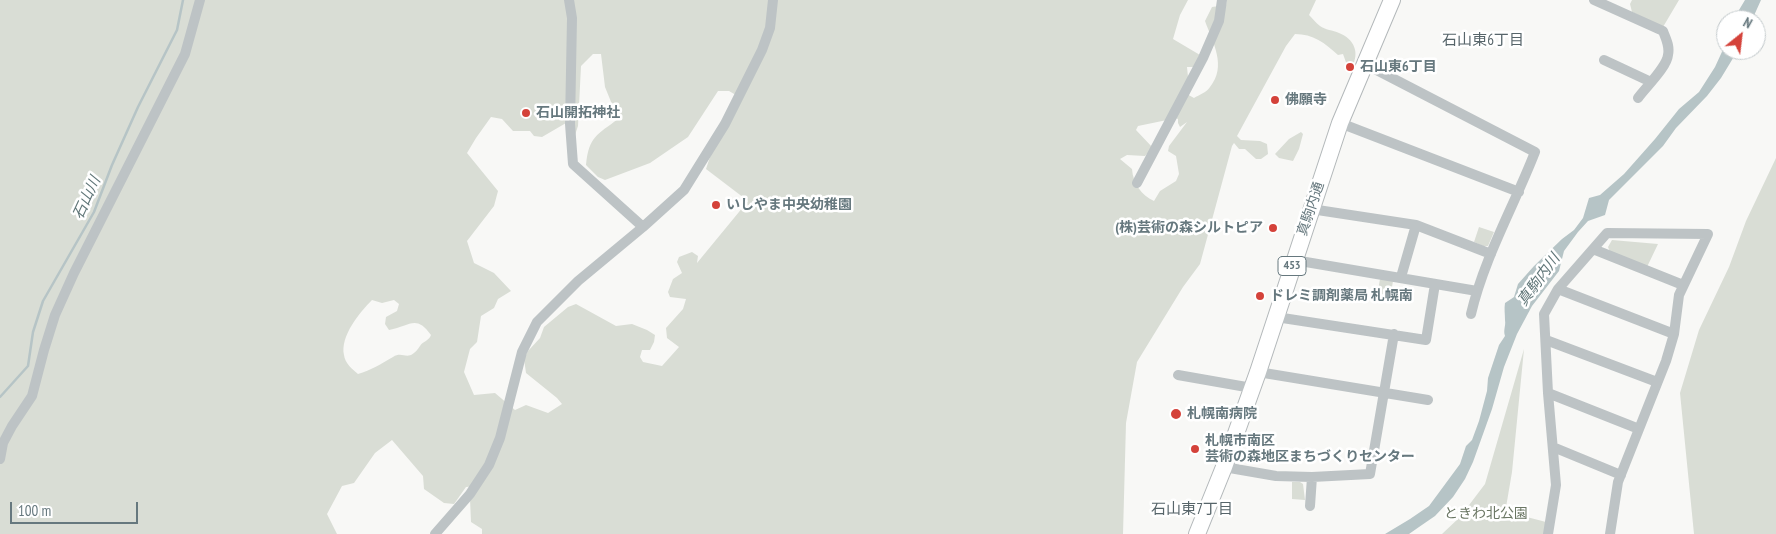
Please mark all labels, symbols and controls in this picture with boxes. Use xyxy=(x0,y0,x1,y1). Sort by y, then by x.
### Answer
north arrow xyxy=(1716,10,1766,60)
text: N xyxy=(1740,13,1755,32)
district label: 石山東6丁目 xyxy=(1442,32,1524,50)
place label: 石山東6丁目 xyxy=(1360,59,1437,75)
marker: 石山東6丁目 xyxy=(1344,61,1356,73)
place label: 佛願寺 xyxy=(1285,92,1327,108)
marker: 佛願寺 xyxy=(1269,94,1281,106)
place label: 石山開拓神社 xyxy=(536,105,620,121)
marker: 石山開拓神社 xyxy=(520,107,532,119)
water label: 石山川 xyxy=(69,174,105,222)
street label: 真駒内通 xyxy=(1294,180,1328,238)
place label: いしやま中央幼稚園 xyxy=(726,197,852,213)
marker: いしやま中央幼稚園 xyxy=(710,199,722,211)
place label: (株)芸術の森シルトピア xyxy=(1115,220,1263,236)
marker: (株)芸術の森シルトピア xyxy=(1267,222,1279,234)
water label: 真駒内川 xyxy=(1514,250,1564,310)
road number: 453 xyxy=(1278,256,1306,276)
place label: ドレミ調剤薬局 札幌南 xyxy=(1270,288,1413,304)
marker: ドレミ調剤薬局 札幌南 xyxy=(1254,290,1266,302)
place label: 札幌南病院 xyxy=(1187,406,1257,422)
marker: 札幌南病院 xyxy=(1169,407,1183,421)
place label: 札幌市南区 芸術の森地区まちづくりセンター xyxy=(1205,433,1415,466)
marker: 札幌市南区 芸術の森地区まちづくりセンター xyxy=(1189,443,1201,455)
scale bar xyxy=(12,492,140,524)
text: 100 m xyxy=(18,501,51,520)
district label: 石山東7丁目 xyxy=(1151,501,1233,519)
park label: ときわ北公園 xyxy=(1444,506,1528,522)

